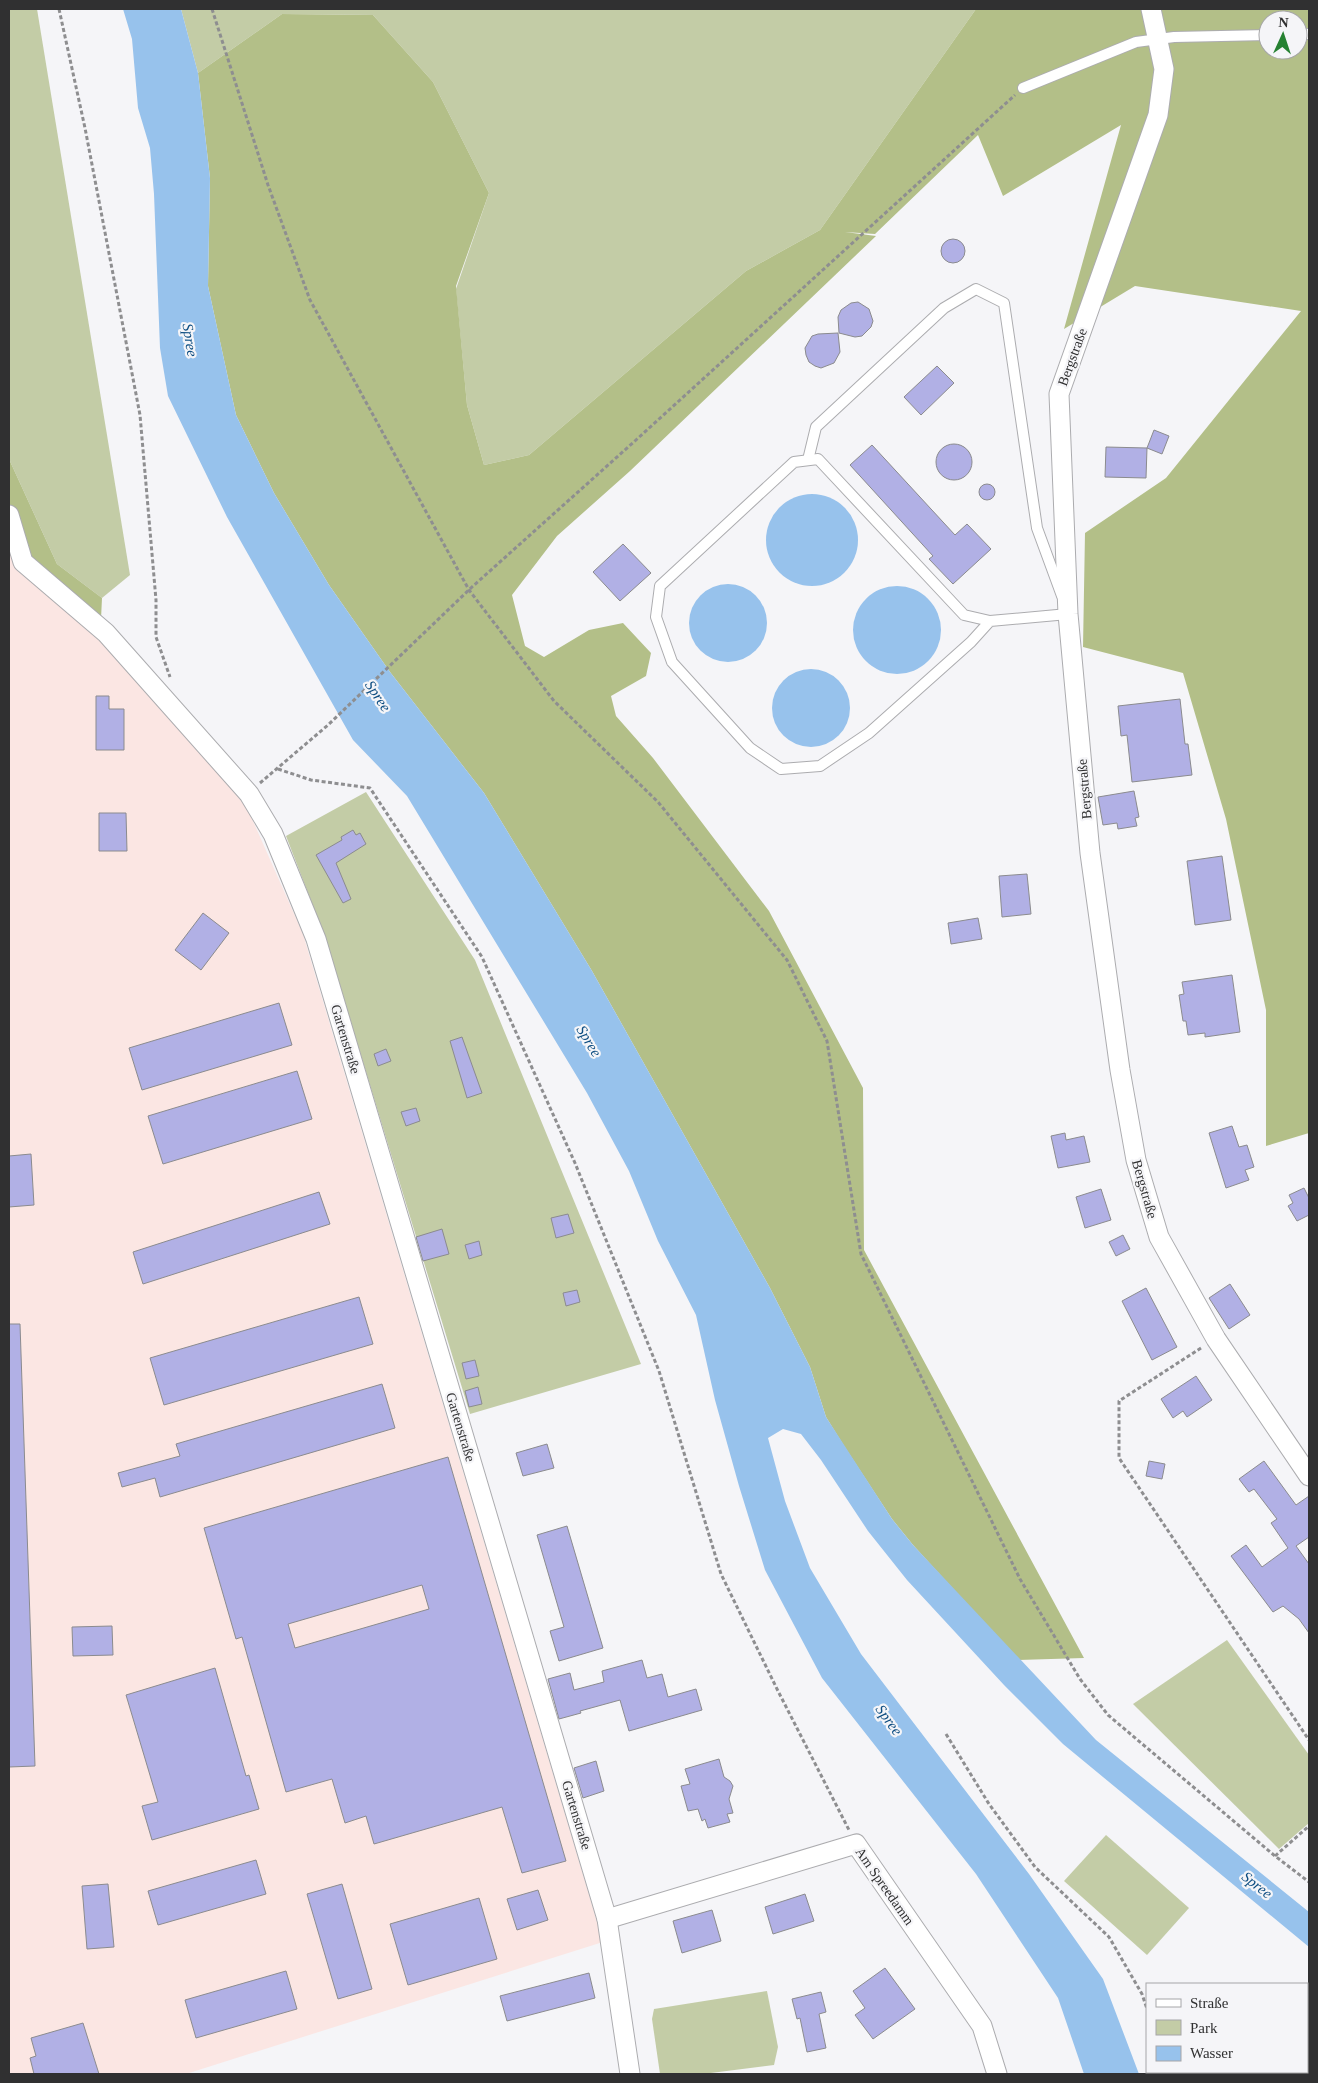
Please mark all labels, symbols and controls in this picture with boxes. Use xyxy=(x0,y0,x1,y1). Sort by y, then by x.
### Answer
north arrow xyxy=(1258,10,1308,60)
text: N xyxy=(1278,15,1289,30)
water label: Spree xyxy=(179,322,201,358)
street label: Bergstraße xyxy=(1055,326,1090,388)
water label: Spree xyxy=(362,678,394,715)
street label: Bergstraße xyxy=(1074,758,1095,820)
street label: Gartenstraße xyxy=(328,1003,363,1076)
water label: Spree xyxy=(573,1022,605,1060)
street label: Bergstraße xyxy=(1129,1158,1160,1220)
street label: Gartenstraße xyxy=(443,1391,478,1464)
water label: Spree xyxy=(873,1702,906,1739)
street label: Gartenstraße xyxy=(559,1779,594,1852)
street label: Am Spreedamm xyxy=(852,1845,917,1928)
water label: Spree xyxy=(1239,1868,1275,1902)
legend xyxy=(1146,1983,1308,2073)
text: Straße xyxy=(1190,1995,1229,2011)
text: Park xyxy=(1190,2020,1218,2036)
text: Wasser xyxy=(1190,2045,1233,2061)

